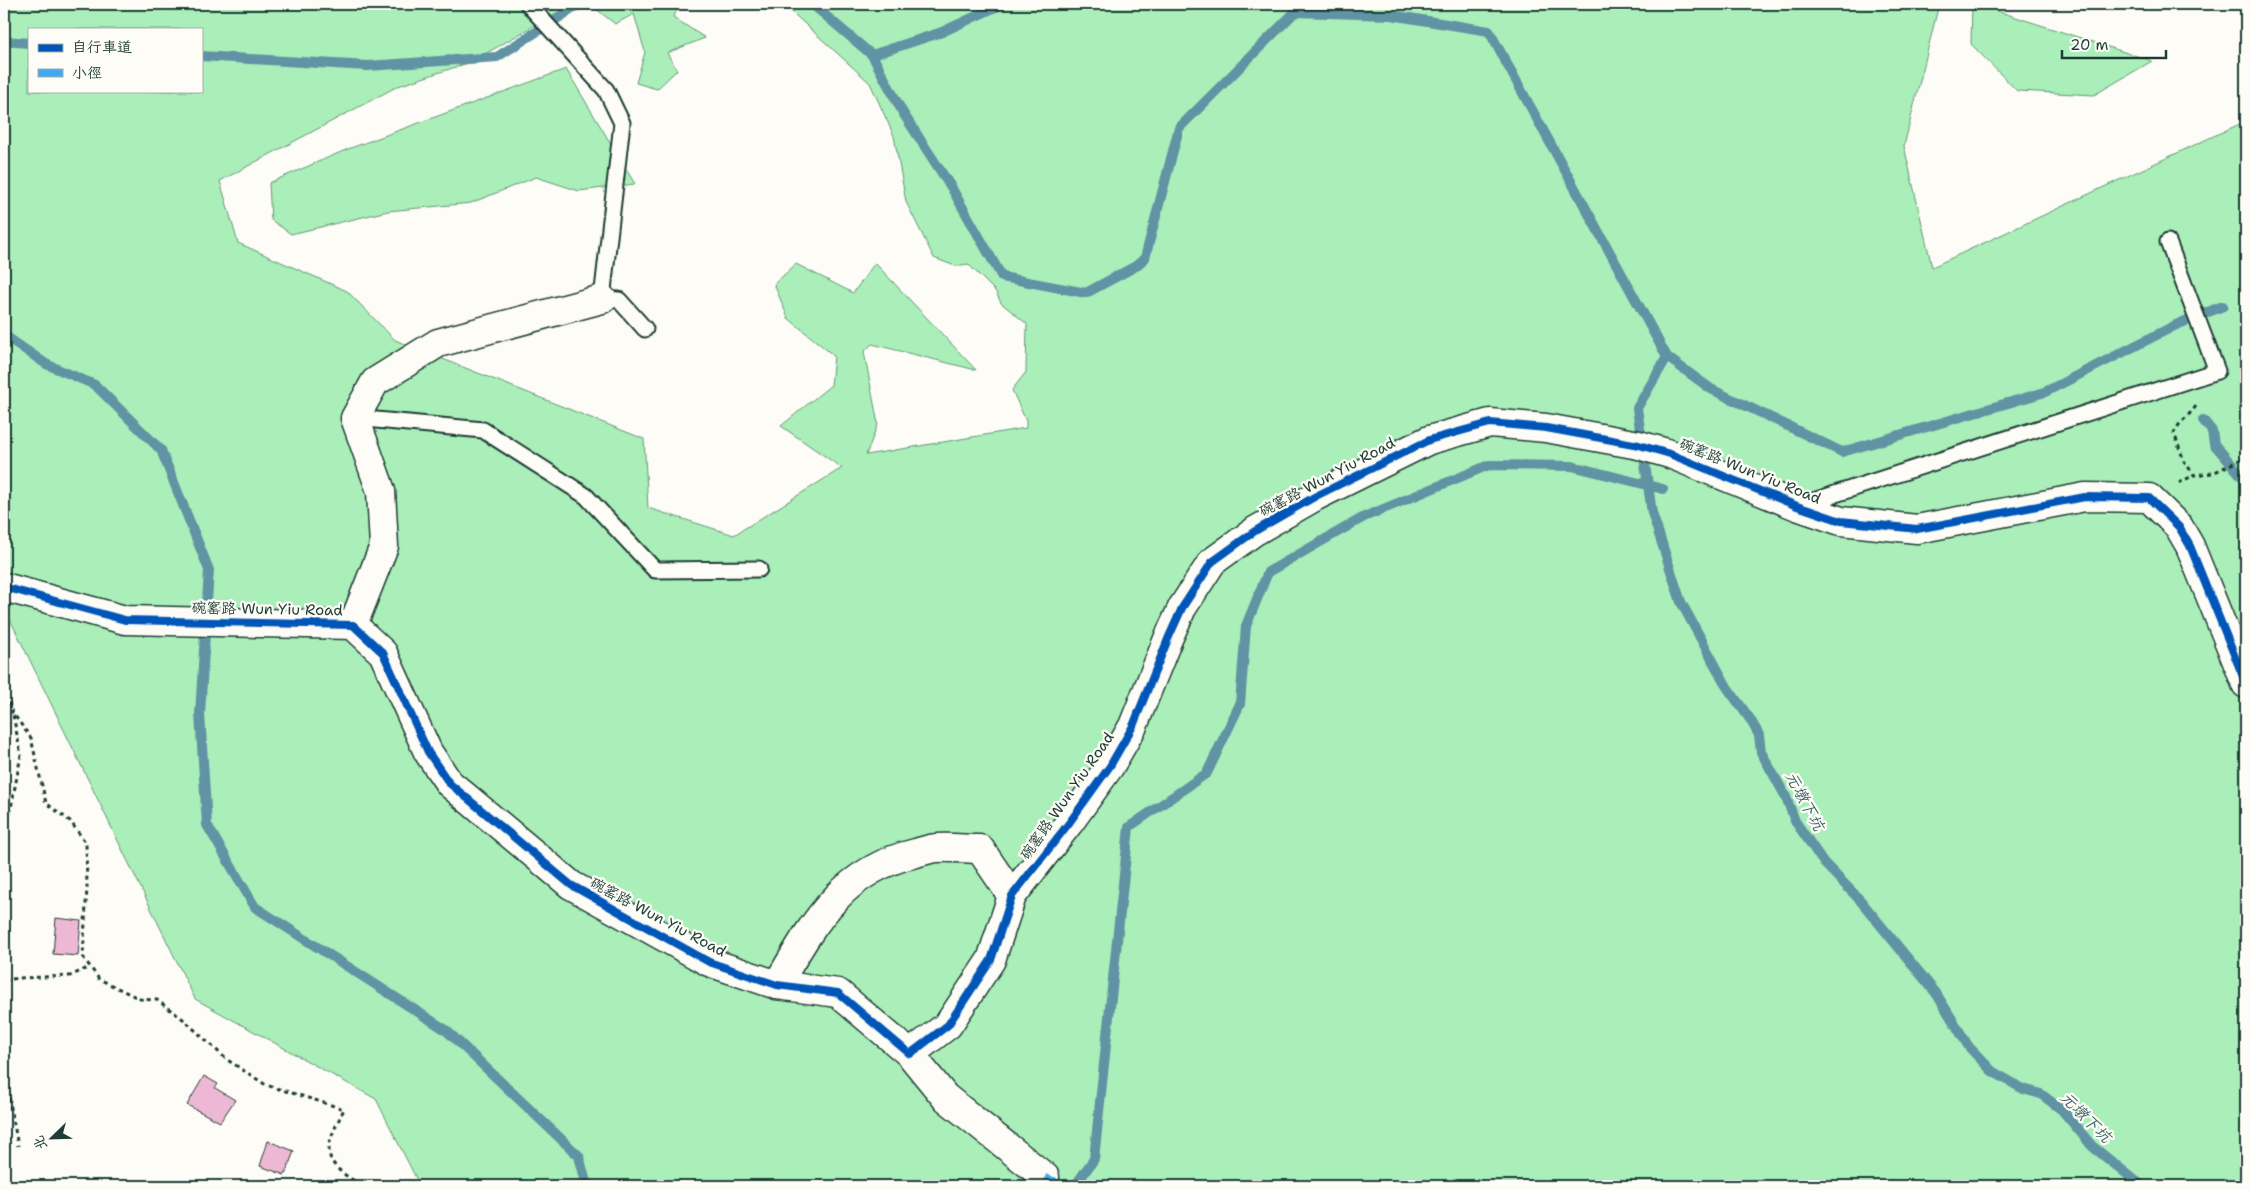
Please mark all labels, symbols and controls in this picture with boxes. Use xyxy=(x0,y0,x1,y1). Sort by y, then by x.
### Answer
legend xyxy=(28,28,202,92)
scale bar xyxy=(2062,28,2166,60)
text: 20 m xyxy=(2070,35,2109,55)
text: 自行車道 xyxy=(72,37,132,57)
text: 小徑 xyxy=(72,63,102,83)
street label: 碗窰路 Wun Yiu Road xyxy=(1255,432,1399,521)
street label: 碗窰路 Wun Yiu Road xyxy=(1676,433,1824,509)
street label: 碗窰路 Wun Yiu Road xyxy=(191,598,343,620)
street label: 碗窰路 Wun Yiu Road xyxy=(1015,728,1119,864)
water label: 元墩下坑 xyxy=(1781,768,1830,836)
street label: 碗窰路 Wun Yiu Road xyxy=(586,873,730,962)
water label: 元墩下坑 xyxy=(2056,1087,2117,1148)
north arrow xyxy=(28,1112,78,1162)
text: 北 xyxy=(29,1133,51,1153)

